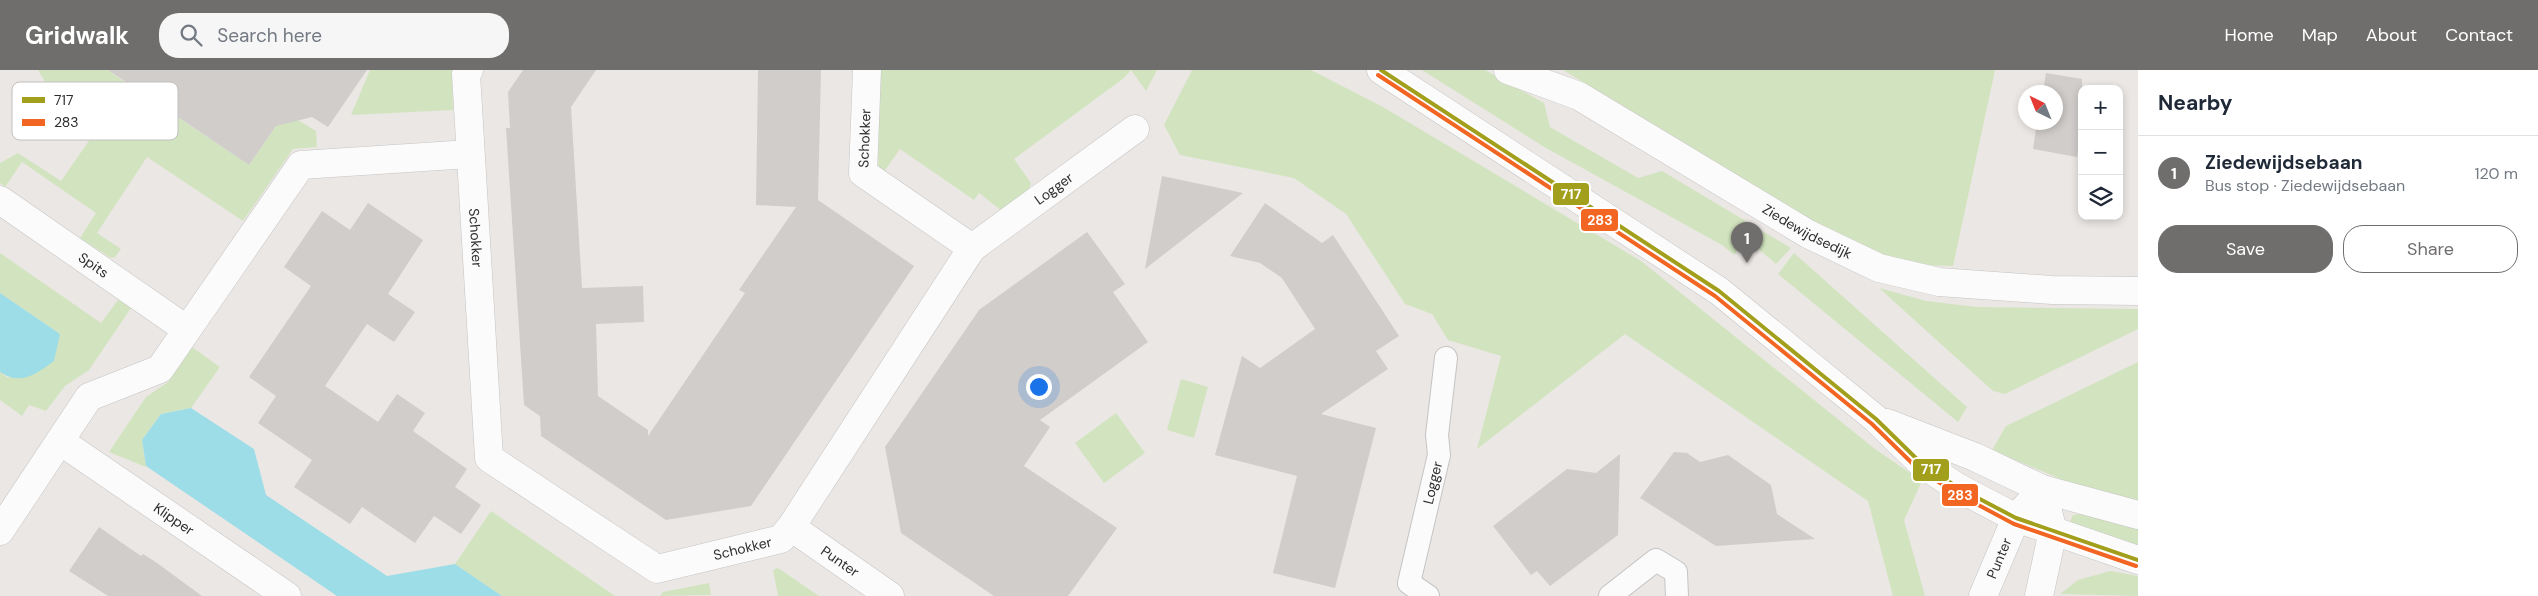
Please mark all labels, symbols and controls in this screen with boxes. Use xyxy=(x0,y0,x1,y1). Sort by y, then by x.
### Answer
search box xyxy=(159,13,509,58)
text: Gridwalk xyxy=(25,20,129,51)
icon: search xyxy=(177,21,205,49)
text: Search here xyxy=(217,23,322,48)
text: Home xyxy=(2224,23,2274,47)
text: Map xyxy=(2302,23,2338,47)
text: About xyxy=(2366,23,2417,47)
text: Contact xyxy=(2445,23,2513,47)
legend xyxy=(12,82,178,140)
north arrow xyxy=(2018,85,2063,130)
map controls xyxy=(2078,85,2123,220)
button: + xyxy=(2078,85,2123,130)
text: Nearby xyxy=(2158,89,2232,117)
text: 717 xyxy=(54,91,73,109)
street label: Schokker xyxy=(854,108,874,168)
text: 283 xyxy=(54,113,79,131)
button: − xyxy=(2078,130,2123,175)
text: Ziedewijdsebaan xyxy=(2205,150,2363,175)
text: 1 xyxy=(2171,163,2177,184)
text: 120 m xyxy=(2474,163,2518,184)
street label: Logger xyxy=(1031,168,1076,209)
button: layers xyxy=(2078,175,2123,220)
text: Bus stop · Ziedewijdsebaan xyxy=(2205,175,2405,196)
line badge: 717 xyxy=(1552,182,1590,206)
text: 717 xyxy=(1561,185,1582,203)
street label: Ziedewijdsedijk xyxy=(1759,200,1855,263)
street label: Schokker xyxy=(465,208,487,268)
line badge: 283 xyxy=(1580,208,1619,232)
text: 283 xyxy=(1587,211,1613,229)
pin: 1 xyxy=(1731,222,1763,263)
button: Save xyxy=(2158,225,2333,273)
button: Share xyxy=(2343,225,2518,273)
street label: Spits xyxy=(75,248,112,282)
your location xyxy=(1026,374,1052,400)
line badge: 717 xyxy=(1912,458,1950,482)
street label: Logger xyxy=(1419,459,1446,506)
text: 717 xyxy=(1921,460,1942,478)
line badge: 283 xyxy=(1941,483,1979,507)
text: 283 xyxy=(1947,486,1973,504)
street label: Klipper xyxy=(150,499,198,539)
street label: Schokker xyxy=(712,533,773,564)
street label: Punter xyxy=(1982,535,2016,581)
street label: Punter xyxy=(818,542,863,581)

